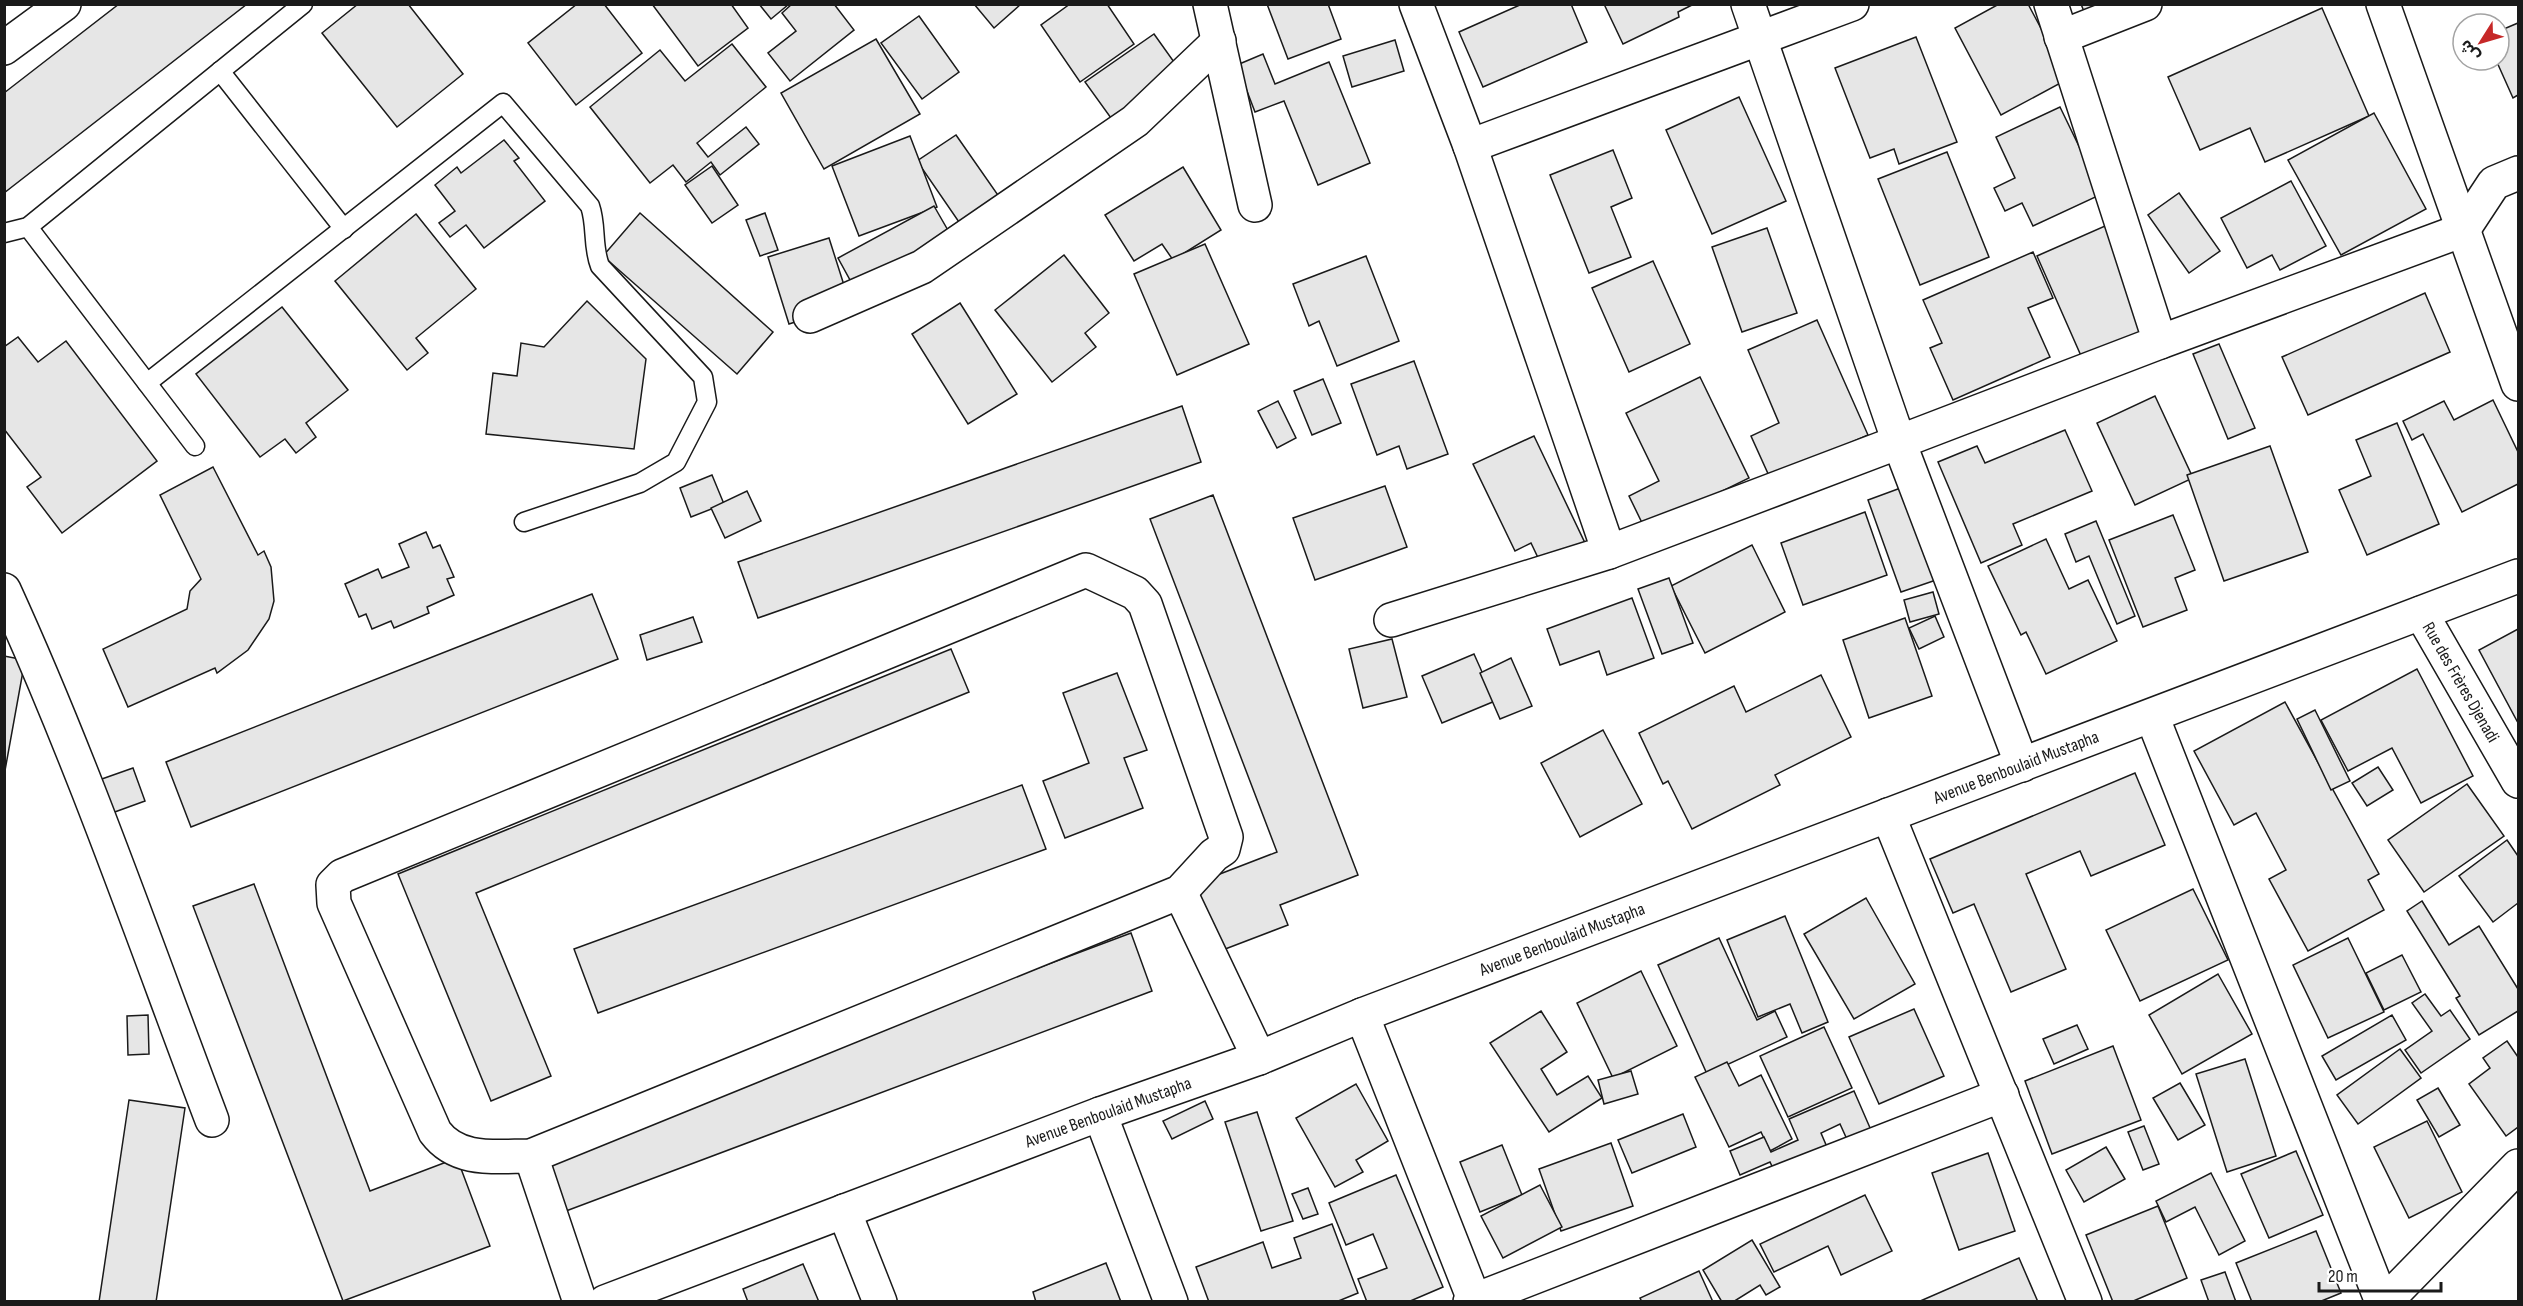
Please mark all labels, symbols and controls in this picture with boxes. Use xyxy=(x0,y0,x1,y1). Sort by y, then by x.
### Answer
north arrow xyxy=(2451,12,2511,72)
text: ش xyxy=(2456,36,2484,65)
street label: Rue des Frères Djenadi xyxy=(2418,618,2503,746)
street label: Avenue Benboulaid Mustapha xyxy=(1930,726,2102,809)
street label: Avenue Benboulaid Mustapha xyxy=(1476,898,1648,981)
street label: Avenue Benboulaid Mustapha xyxy=(1021,1073,1194,1153)
scale bar xyxy=(2319,1255,2440,1293)
text: 20 m xyxy=(2328,1266,2358,1287)

